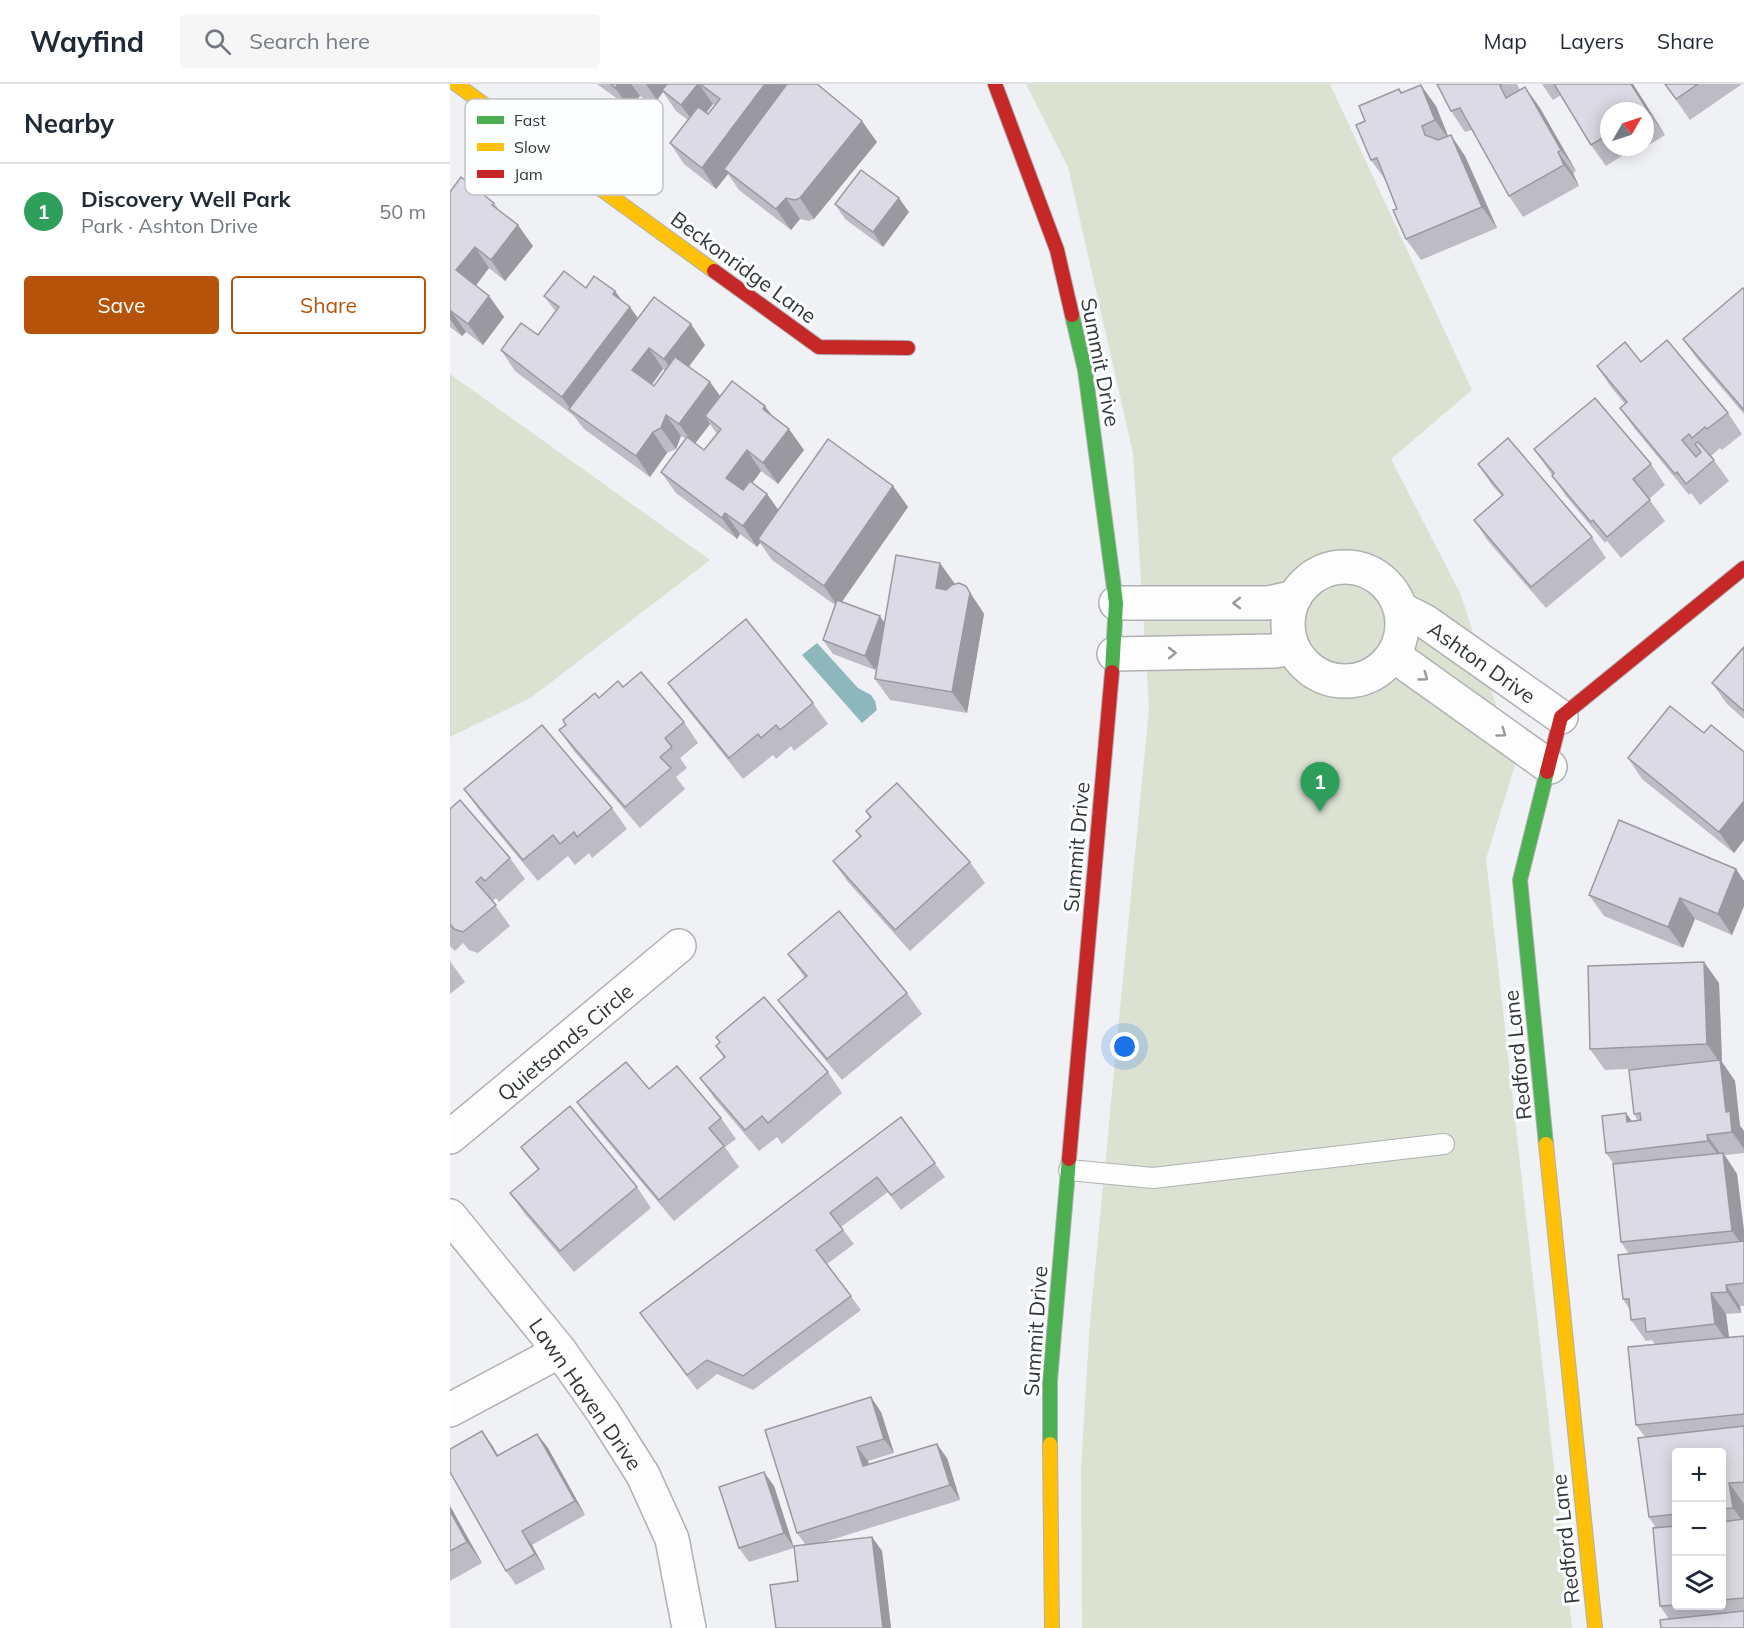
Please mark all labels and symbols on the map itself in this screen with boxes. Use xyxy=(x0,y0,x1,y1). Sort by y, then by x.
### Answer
legend xyxy=(465,99,663,195)
north arrow xyxy=(1600,102,1654,156)
text: Fast xyxy=(514,110,546,130)
text: Slow xyxy=(514,137,551,157)
text: Jam xyxy=(514,164,543,184)
street label: Beckonridge Lane xyxy=(666,205,822,329)
street label: Summit Drive xyxy=(1076,295,1126,429)
one-way arrow xyxy=(1232,597,1241,609)
street label: Ashton Drive xyxy=(1423,615,1541,709)
one-way arrow xyxy=(1168,646,1177,659)
one-way arrow xyxy=(1418,670,1429,681)
one-way arrow xyxy=(1496,726,1507,737)
pin: 1 xyxy=(1300,762,1340,812)
street label: Summit Drive xyxy=(1057,781,1095,913)
street label: Quietsands Circle xyxy=(492,978,638,1106)
street label: Redford Lane xyxy=(1497,989,1537,1121)
your location xyxy=(1110,1032,1139,1061)
street label: Summit Drive xyxy=(1017,1265,1053,1397)
street label: Lawn Haven Drive xyxy=(524,1313,648,1475)
street label: Redford Lane xyxy=(1545,1473,1585,1605)

